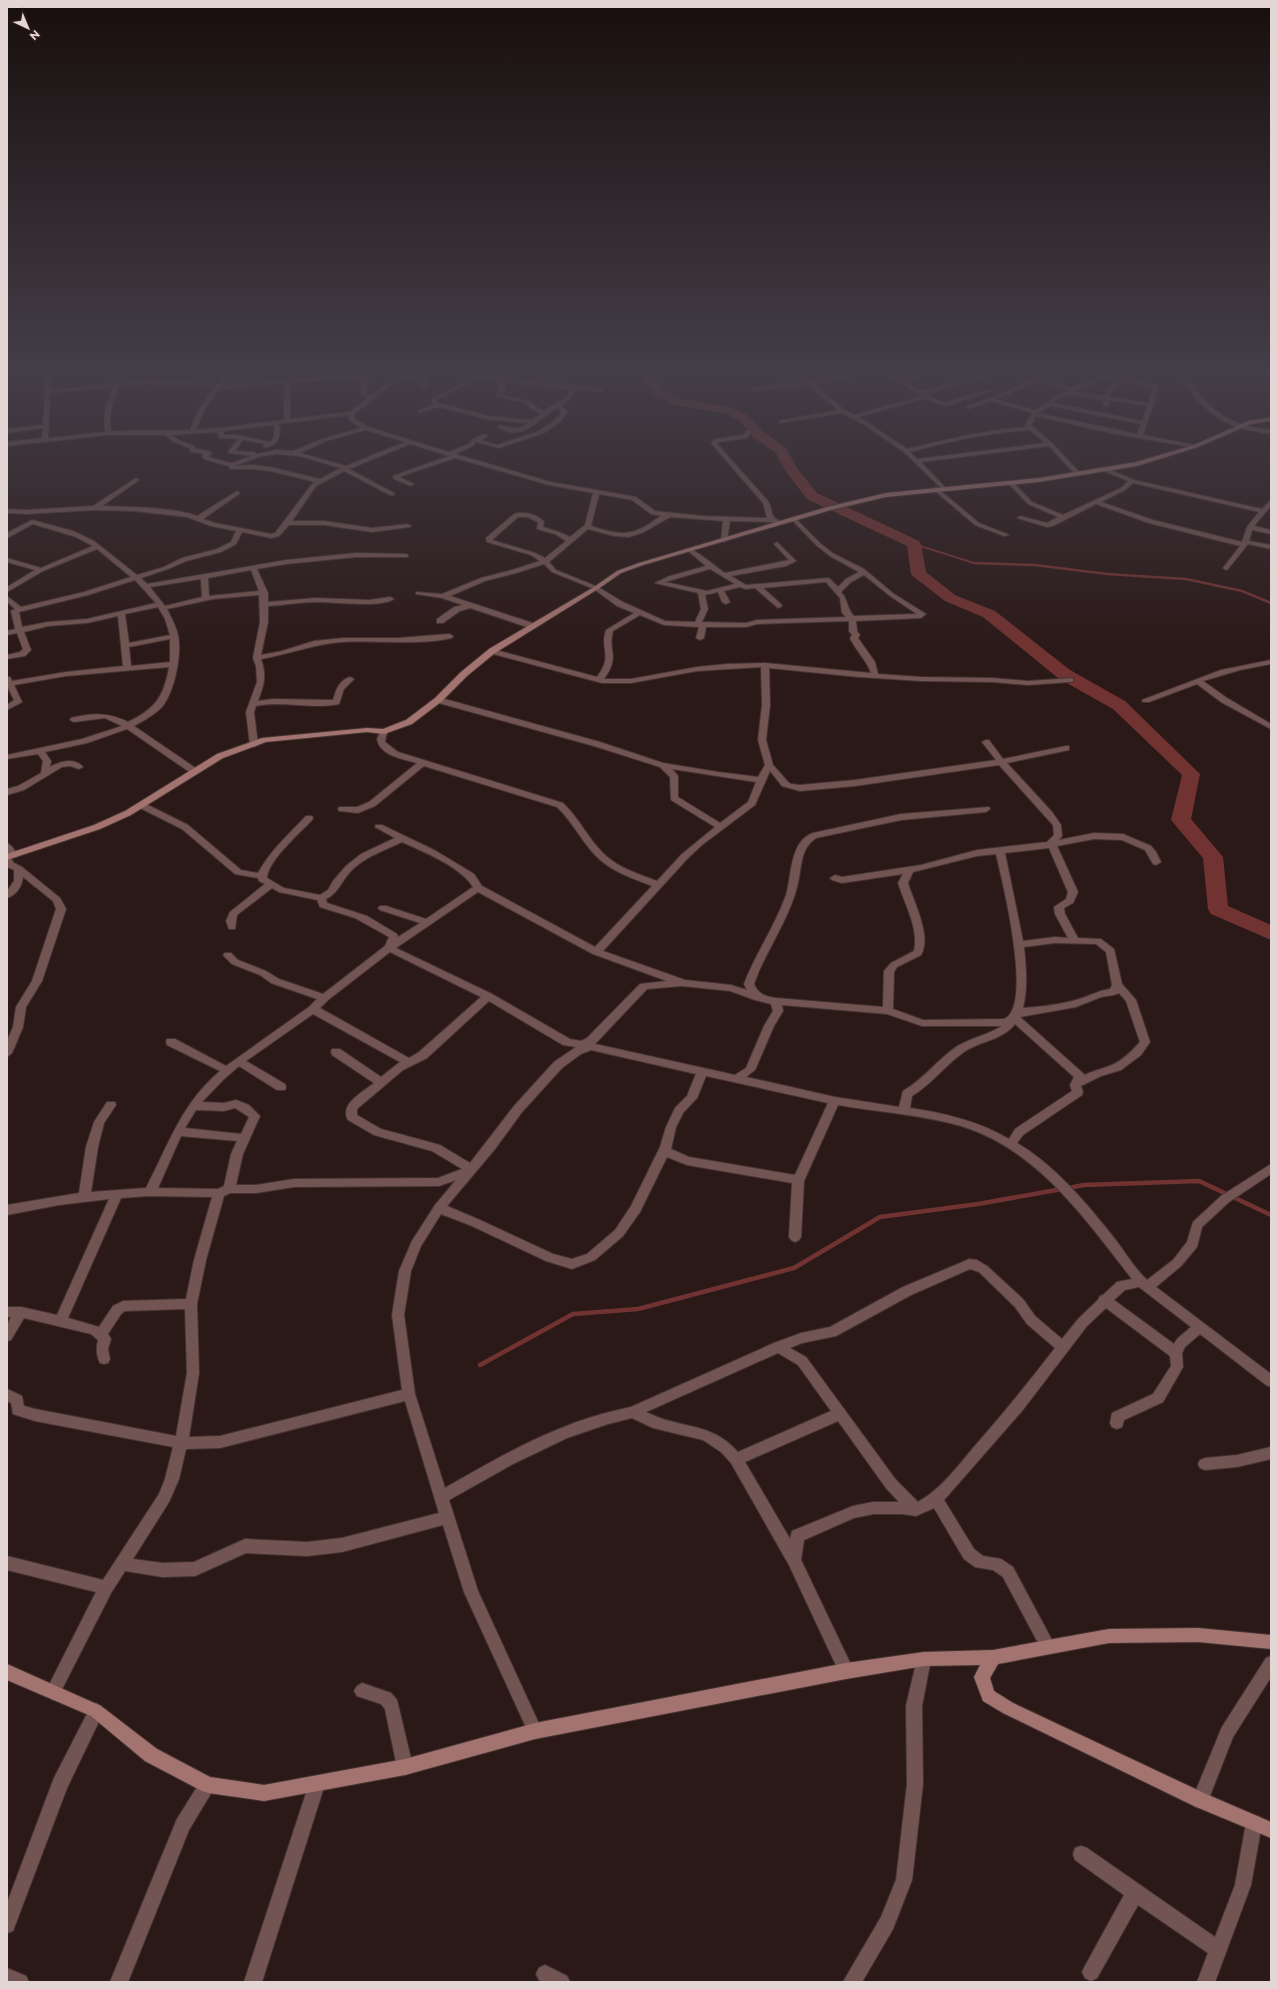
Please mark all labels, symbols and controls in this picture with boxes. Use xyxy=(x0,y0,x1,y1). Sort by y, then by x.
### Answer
north arrow xyxy=(8,8,48,48)
text: N xyxy=(27,27,43,43)

